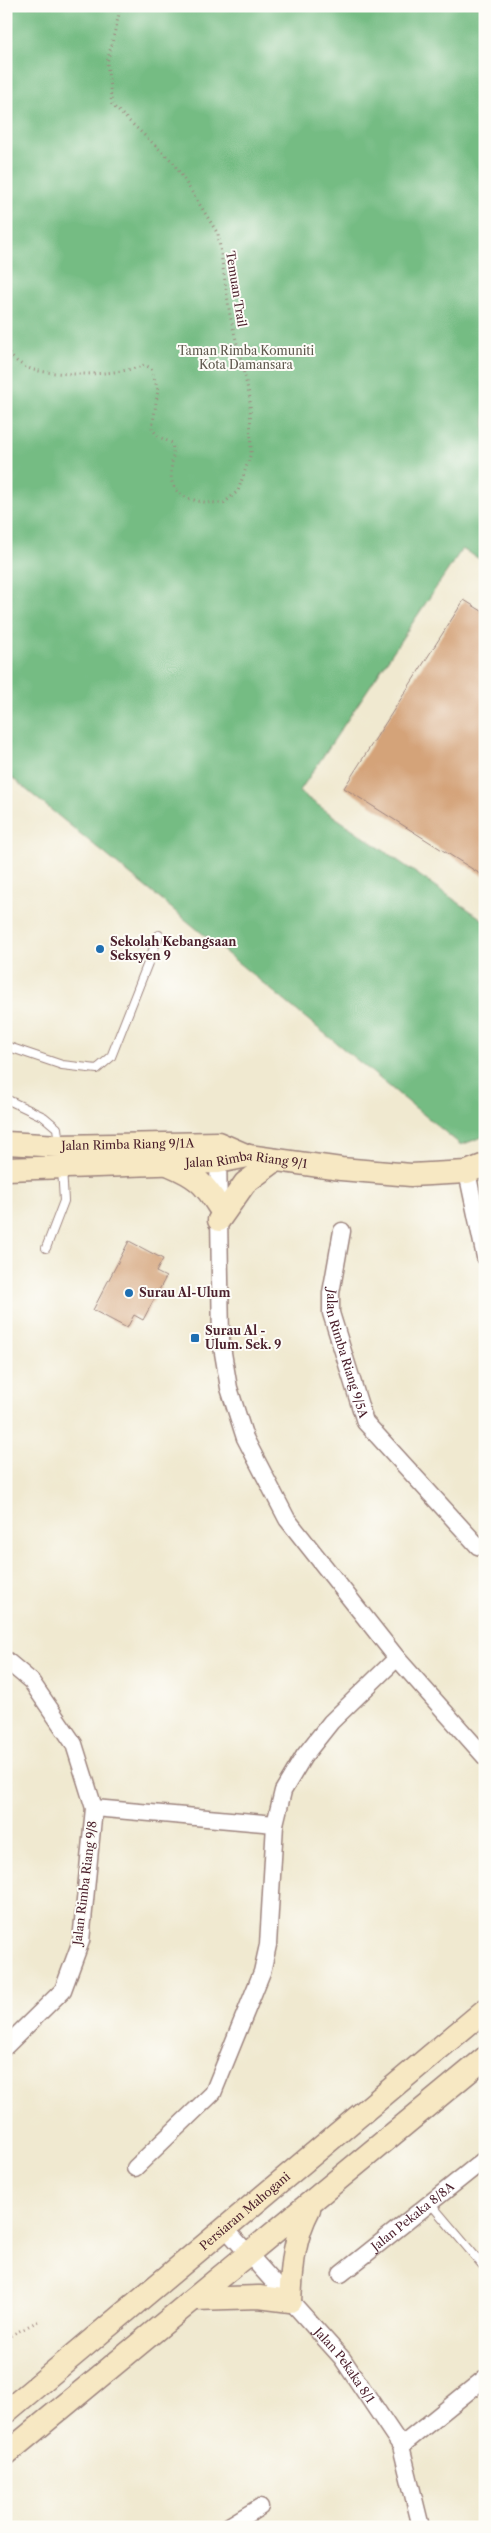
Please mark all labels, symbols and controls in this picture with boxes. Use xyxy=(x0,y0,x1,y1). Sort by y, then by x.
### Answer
street label: Temuan Trail xyxy=(223,250,250,328)
park label: Taman Rimba Komuniti Kota Damansara xyxy=(178,343,315,372)
place label: Sekolah Kebangsaan Seksyen 9 xyxy=(110,934,237,963)
marker: Sekolah Kebangsaan Seksyen 9 xyxy=(94,943,106,955)
street label: Jalan Rimba Riang 9/1A xyxy=(59,1135,195,1153)
street label: Jalan Rimba Riang 9/1 xyxy=(183,1148,308,1171)
place label: Surau Al-Ulum xyxy=(139,1285,231,1300)
street label: Jalan Rimba Riang 9/5A xyxy=(323,1286,372,1421)
marker: Surau Al-Ulum xyxy=(123,1287,135,1299)
place label: Surau Al - Ulum. Sek. 9 xyxy=(205,1323,281,1352)
marker: Surau Al - Ulum. Sek. 9 xyxy=(189,1332,201,1344)
street label: Jalan Rimba Riang 9/8 xyxy=(69,1820,100,1948)
street label: Persiaran Mahogani xyxy=(196,2169,293,2253)
street label: Jalan Pekaka 8/8A xyxy=(366,2178,458,2255)
street label: Jalan Pekaka 8/1 xyxy=(310,2323,378,2406)

